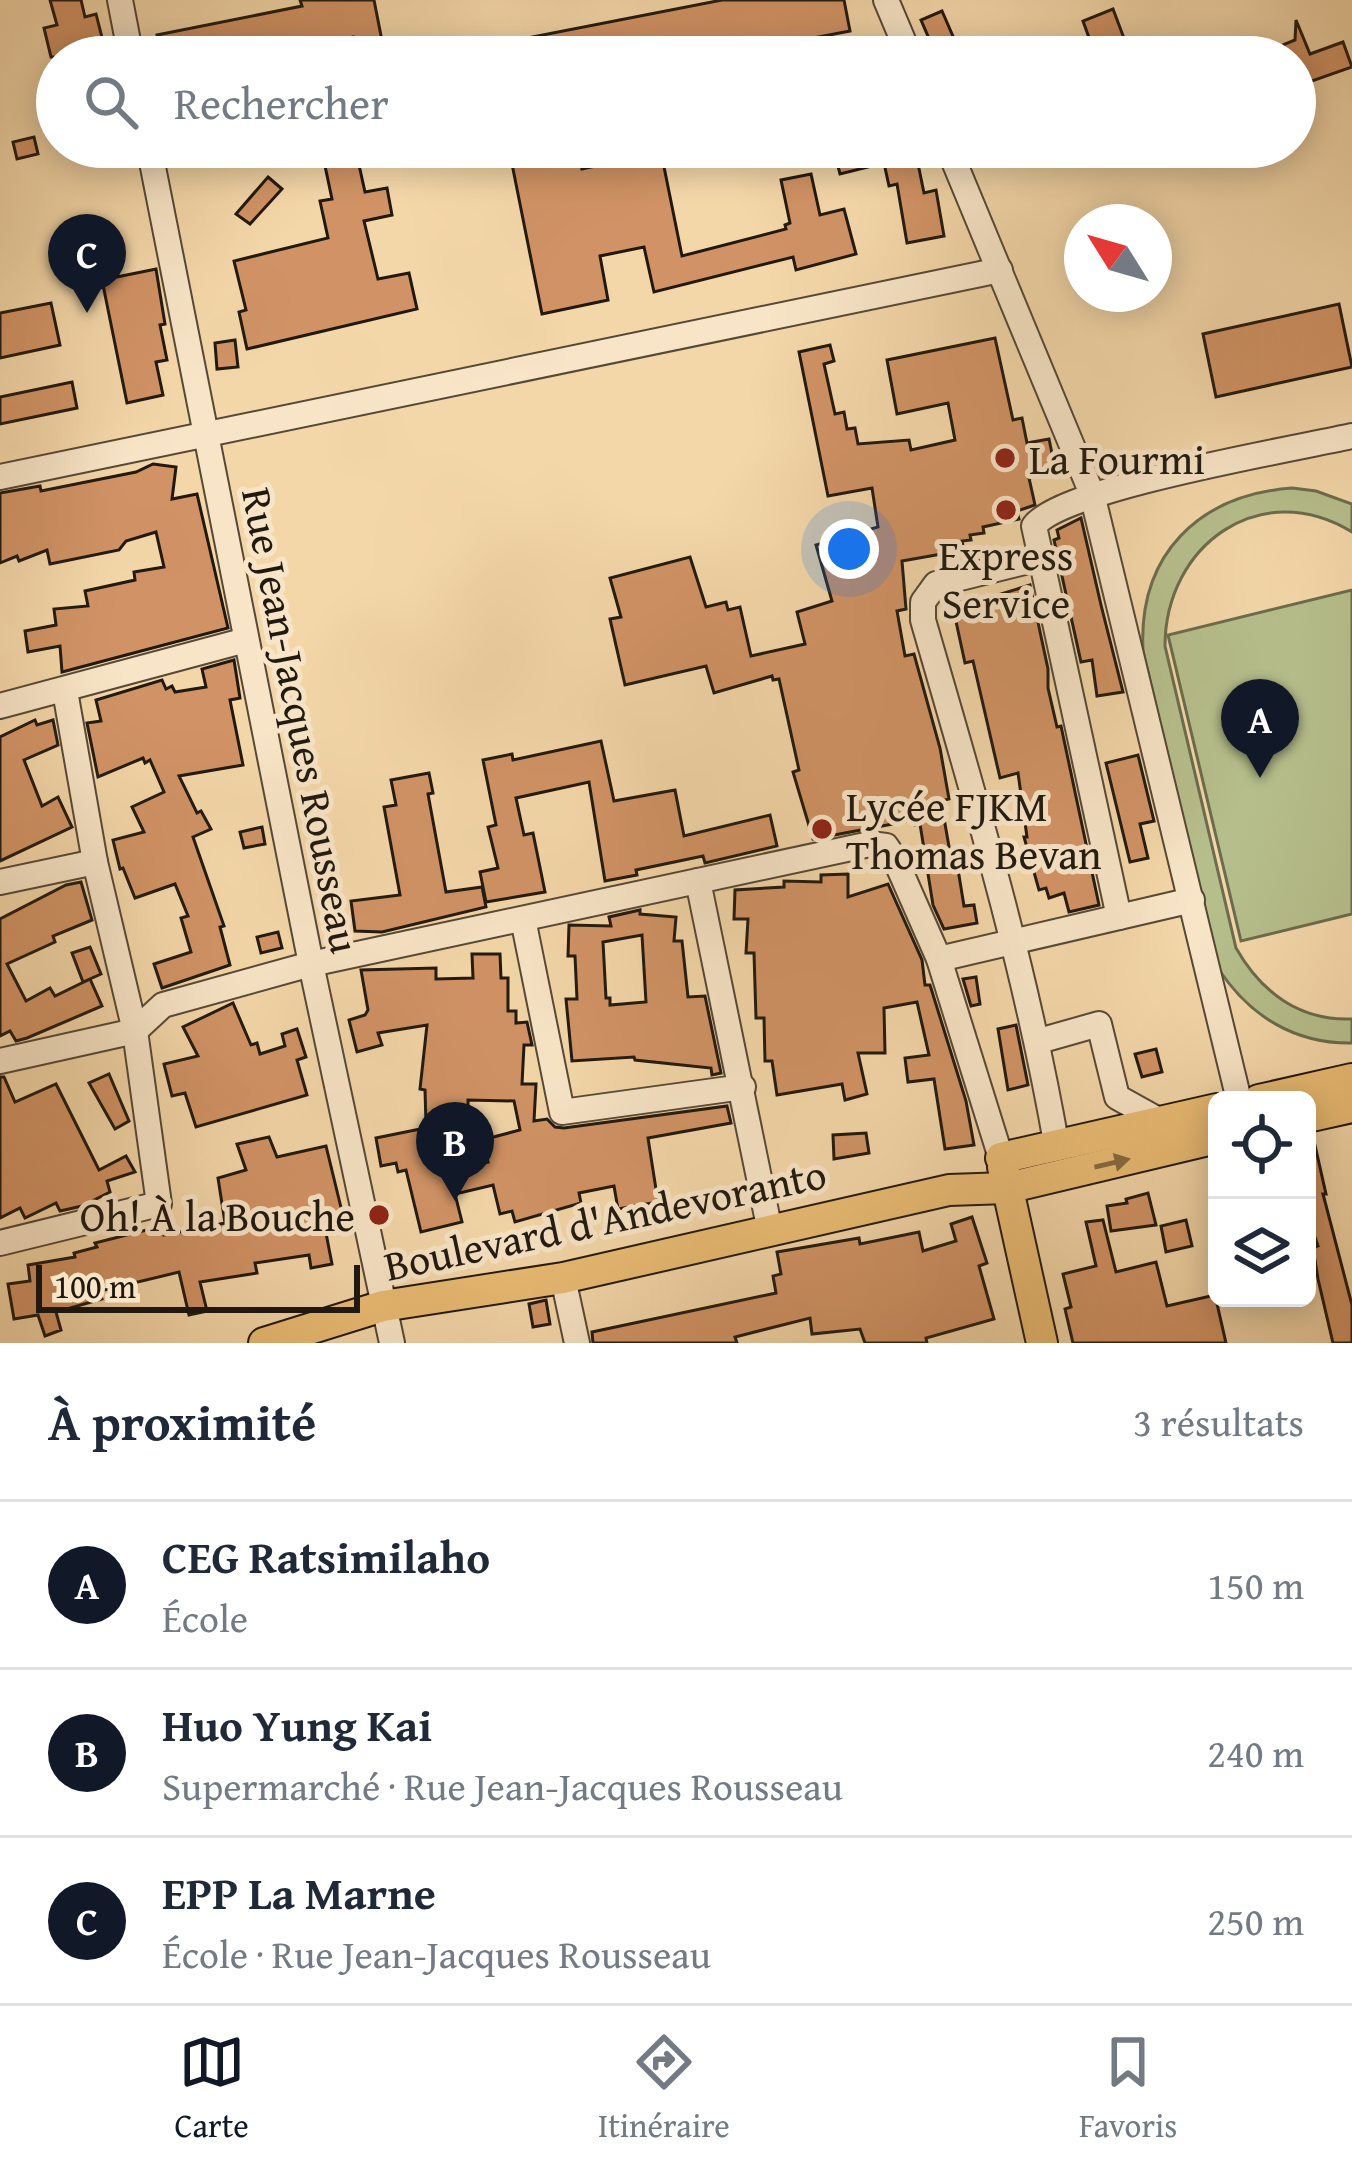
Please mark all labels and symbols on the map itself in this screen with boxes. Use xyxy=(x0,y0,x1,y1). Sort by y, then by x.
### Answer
north arrow xyxy=(1064,204,1172,312)
pin: C xyxy=(48,214,126,313)
place label: La Fourmi xyxy=(1029,428,1205,489)
marker: La Fourmi xyxy=(992,445,1018,471)
street label: Rue Jean-Jacques Rousseau xyxy=(227,482,377,958)
marker: Express Service xyxy=(993,497,1019,523)
your location xyxy=(819,519,879,579)
place label: Express Service xyxy=(938,524,1074,633)
pin: A xyxy=(1221,679,1299,778)
place label: Lycée FJKM Thomas Bevan xyxy=(846,775,1102,884)
marker: Lycée FJKM Thomas Bevan xyxy=(809,816,835,842)
pin: B xyxy=(416,1102,494,1201)
street label: Boulevard d'Andevoranto xyxy=(378,1142,832,1296)
one-way arrow xyxy=(1093,1153,1130,1172)
place label: Oh! À la Bouche xyxy=(80,1185,355,1246)
marker: Oh! À la Bouche xyxy=(366,1202,392,1228)
scale bar xyxy=(36,1259,360,1312)

